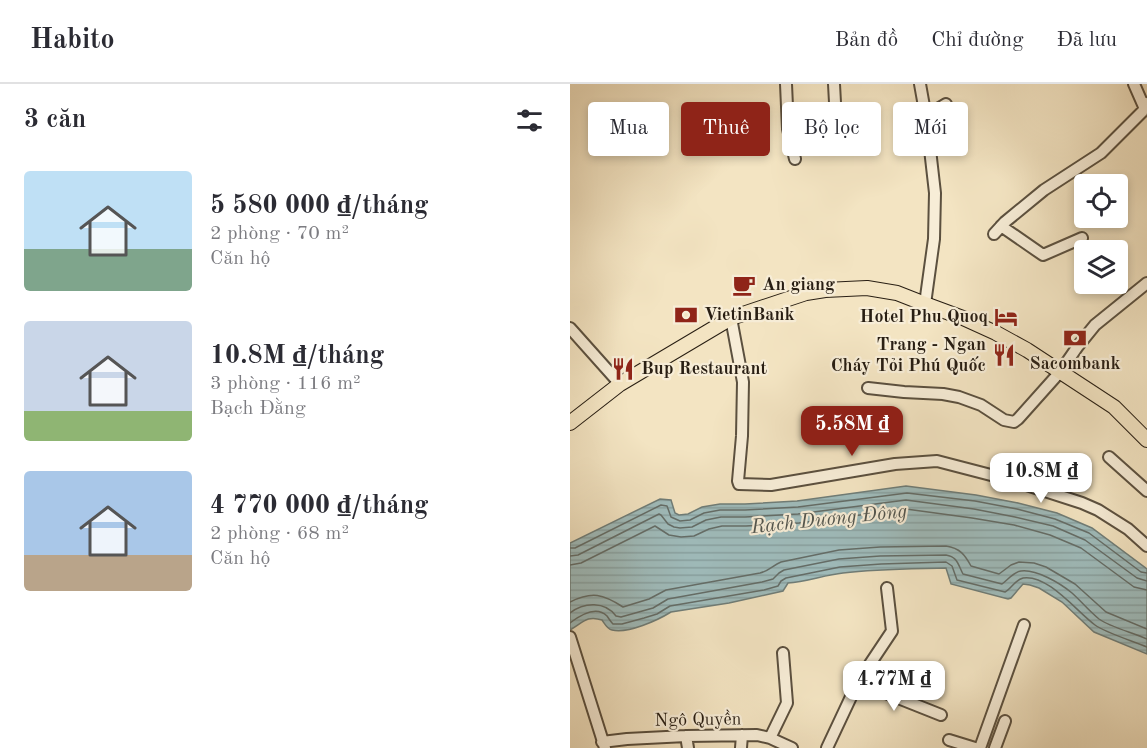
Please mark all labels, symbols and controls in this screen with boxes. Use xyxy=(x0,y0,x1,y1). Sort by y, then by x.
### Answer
text: Habito xyxy=(30,27,115,55)
text: Bản đồ xyxy=(835,30,898,51)
text: Chỉ đường xyxy=(931,30,1024,51)
text: Đã lưu xyxy=(1057,30,1117,51)
chip: Mua xyxy=(588,102,669,156)
chip: Thuê xyxy=(681,102,770,156)
chip: Bộ lọc xyxy=(782,102,881,156)
chip: Mới xyxy=(893,102,968,156)
icon: filters xyxy=(513,104,546,137)
text: 3 căn xyxy=(24,107,86,133)
map controls xyxy=(1074,174,1128,294)
button: locate xyxy=(1074,174,1128,228)
text: 5 580 000 ₫/tháng xyxy=(210,193,429,219)
icon: home xyxy=(72,195,144,267)
text: 2 phòng · 70 m² xyxy=(210,224,349,244)
button: layers xyxy=(1074,240,1128,294)
text: Căn hộ xyxy=(210,249,270,269)
cafe icon: An giang xyxy=(731,272,757,298)
place label: An giang xyxy=(762,276,835,294)
bank icon: VietinBank xyxy=(673,302,699,328)
hotel icon: Hotel Phu Quoq xyxy=(993,304,1019,330)
place label: VietinBank xyxy=(704,306,794,324)
place label: Hotel Phu Quoq xyxy=(860,308,988,326)
bank icon: Sacombank xyxy=(1062,325,1088,351)
place label: Trang - Ngan Cháy Tỏi Phú Quốc xyxy=(831,336,986,375)
restaurant icon: Trang - Ngan Cháy Tỏi Phú Quốc xyxy=(991,342,1017,368)
text: 10.8M ₫/tháng xyxy=(210,343,384,369)
icon: home xyxy=(72,345,144,417)
place label: Sacombank xyxy=(1030,355,1120,373)
restaurant icon: Bup Restaurant xyxy=(610,356,636,382)
place label: Bup Restaurant xyxy=(641,360,767,378)
text: 3 phòng · 116 m² xyxy=(210,374,361,394)
text: Bạch Đằng xyxy=(210,399,306,419)
pin: 5.58M ₫ xyxy=(797,406,907,457)
text: 5.58M ₫ xyxy=(815,415,889,435)
pin: 10.8M ₫ xyxy=(986,453,1096,504)
text: 10.8M ₫ xyxy=(1004,462,1078,482)
text: 4 770 000 ₫/tháng xyxy=(210,493,429,519)
icon: home xyxy=(72,495,144,567)
water label: Rạch Dương Đông xyxy=(749,502,909,538)
text: 2 phòng · 68 m² xyxy=(210,524,349,544)
text: Căn hộ xyxy=(210,549,270,569)
pin: 4.77M ₫ xyxy=(839,661,949,712)
text: 4.77M ₫ xyxy=(857,670,931,690)
street label: Ngô Quyền xyxy=(654,707,742,730)

